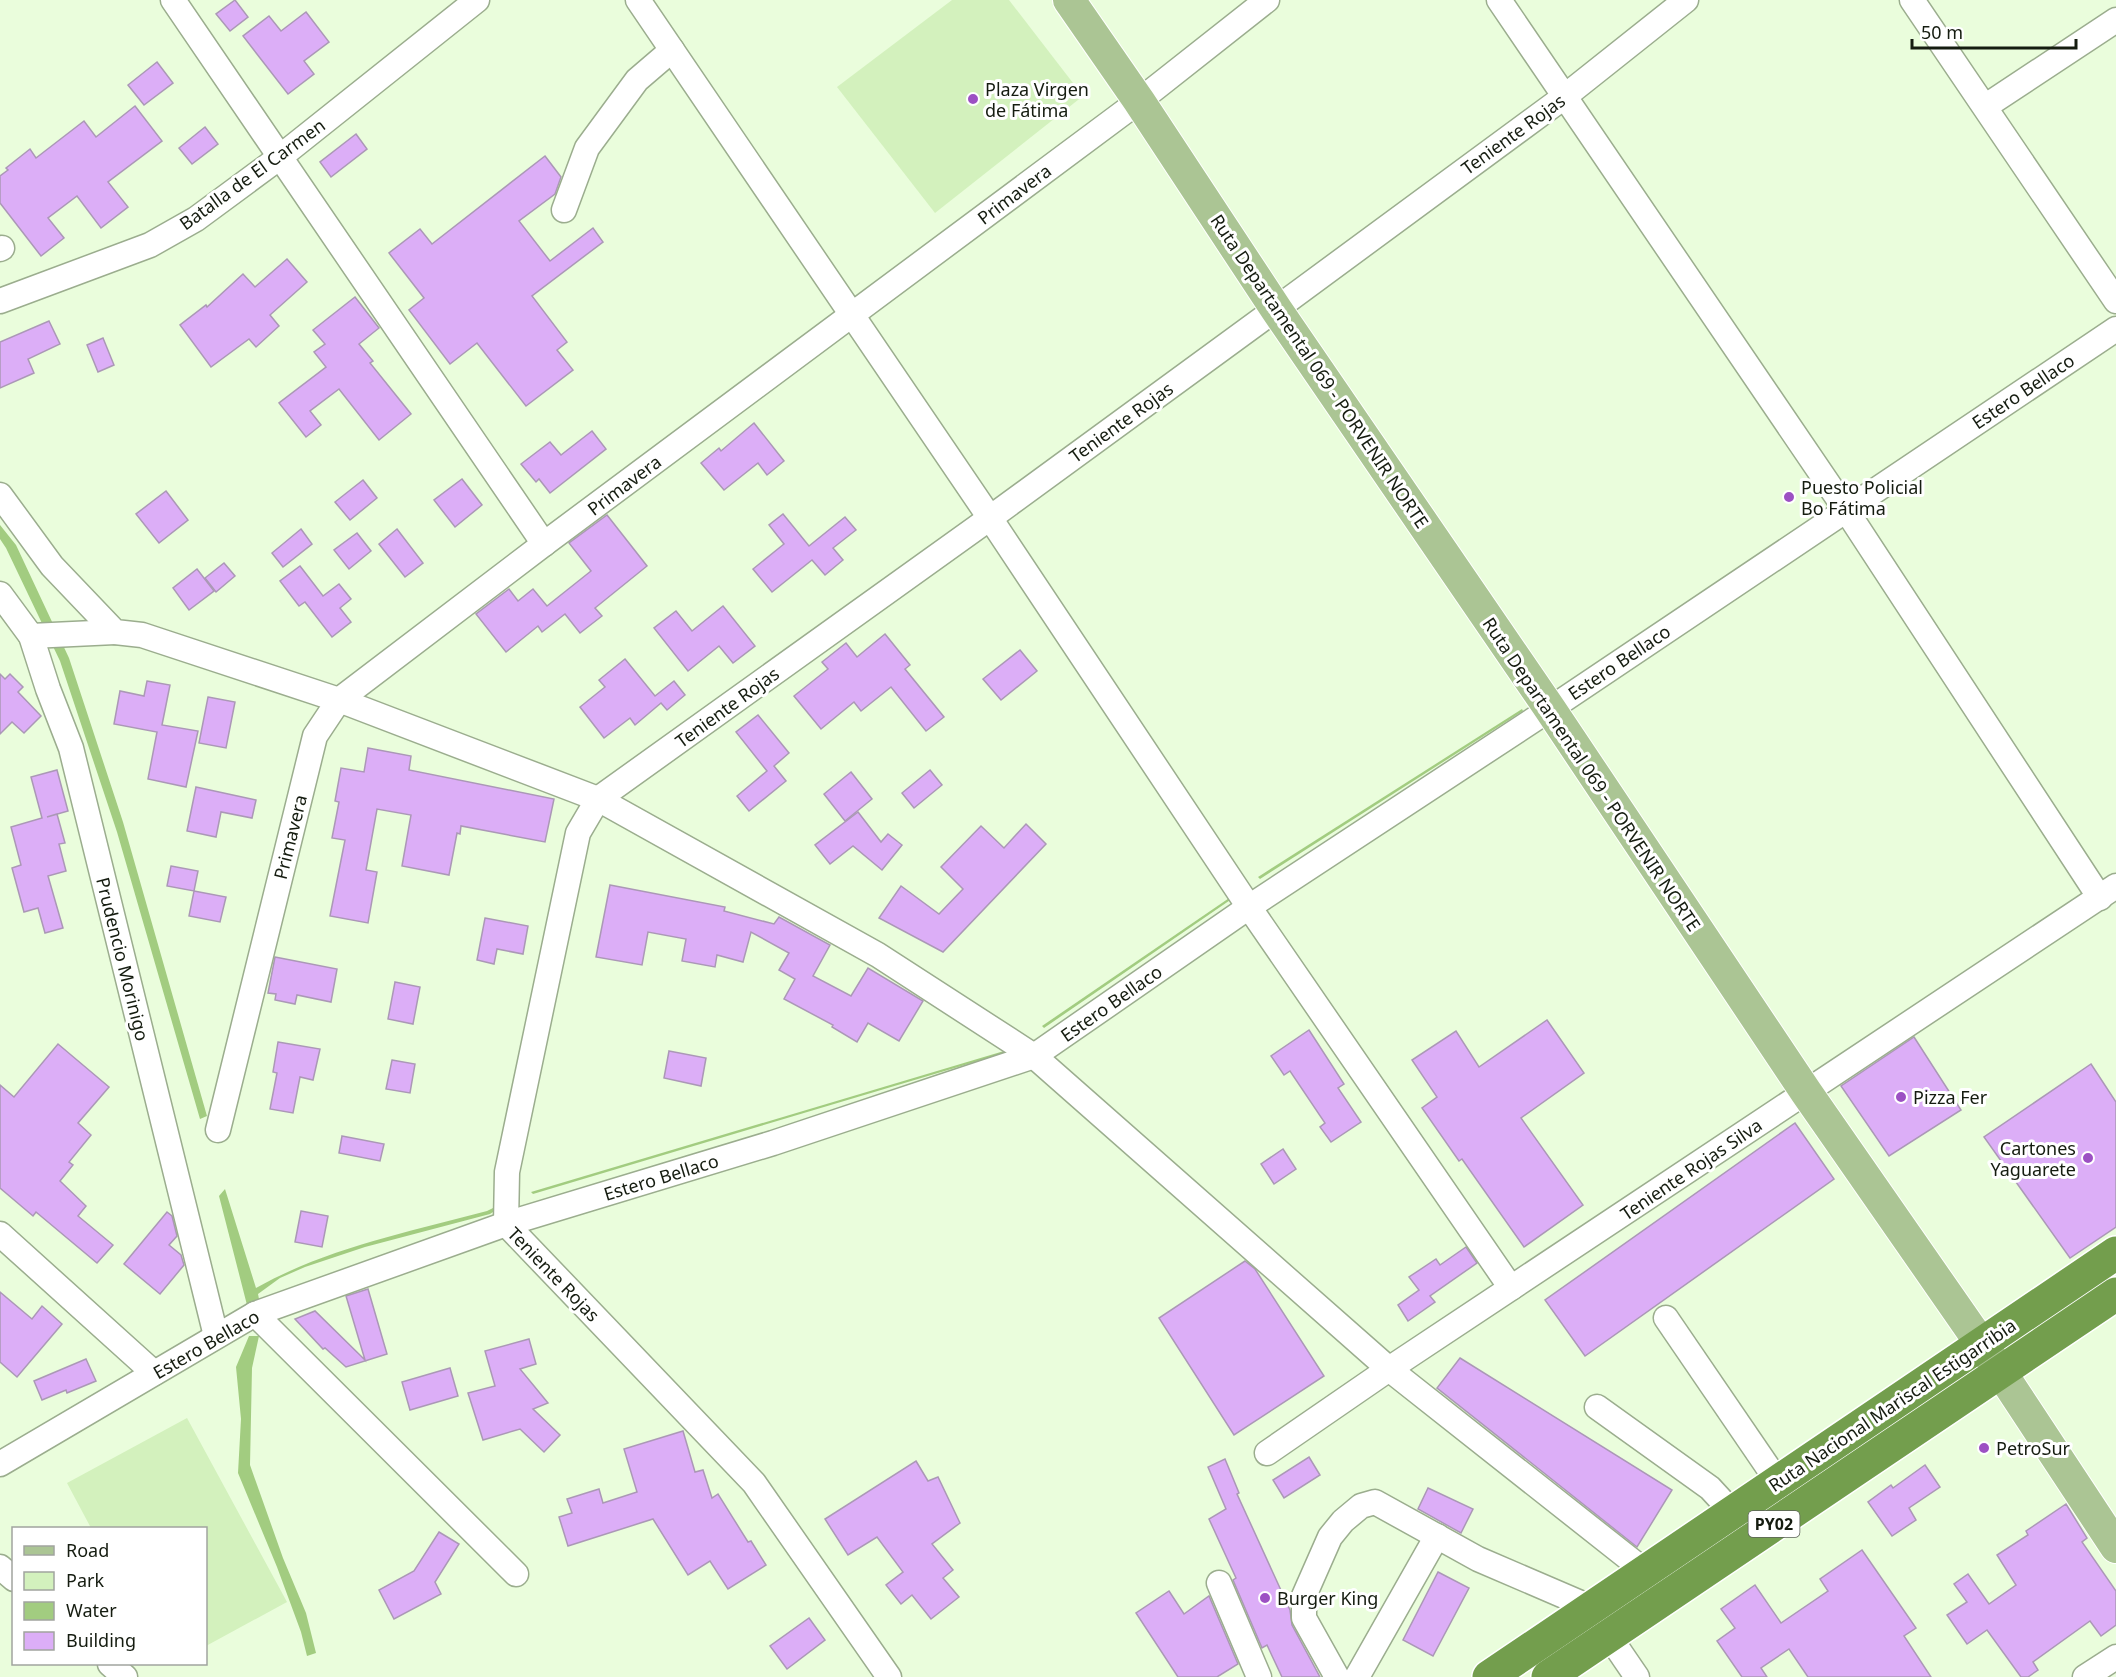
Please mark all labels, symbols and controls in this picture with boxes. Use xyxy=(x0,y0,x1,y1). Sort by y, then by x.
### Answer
scale bar xyxy=(1912,12,2076,50)
text: 50 m xyxy=(1921,20,1963,44)
place label: Plaza Virgen de Fátima xyxy=(985,77,1089,122)
street label: Teniente Rojas xyxy=(1456,88,1570,180)
marker: Plaza Virgen de Fátima xyxy=(966,92,980,106)
street label: Batalla de El Carmen xyxy=(174,113,330,235)
street label: Primavera xyxy=(972,158,1056,230)
street label: Ruta Departamental 069 - PORVENIR NORTE xyxy=(1206,209,1434,533)
street label: Estero Bellaco xyxy=(1967,348,2079,434)
street label: Teniente Rojas xyxy=(1064,376,1178,468)
street label: Primavera xyxy=(582,449,666,521)
place label: Puesto Policial Bo Fátima xyxy=(1801,475,1923,520)
marker: Puesto Policial Bo Fátima xyxy=(1782,490,1796,504)
street label: Ruta Departamental 069 - PORVENIR NORTE xyxy=(1478,612,1706,936)
street label: Estero Bellaco xyxy=(1563,619,1675,705)
street label: Teniente Rojas xyxy=(670,661,784,753)
street label: Primavera xyxy=(268,792,312,882)
street label: Prudencio Morinigo xyxy=(91,875,155,1043)
street label: Estero Bellaco xyxy=(1055,959,1167,1047)
place label: Pizza Fer xyxy=(1913,1085,1988,1109)
marker: Pizza Fer xyxy=(1894,1090,1908,1104)
street label: Teniente Rojas Silva xyxy=(1616,1113,1766,1225)
place label: Cartones Yaguarete xyxy=(1990,1136,2076,1181)
street label: Estero Bellaco xyxy=(601,1148,721,1206)
marker: Cartones Yaguarete xyxy=(2081,1151,2095,1165)
street label: Teniente Rojas xyxy=(503,1222,605,1326)
street label: Estero Bellaco xyxy=(149,1304,263,1384)
street label: Ruta Nacional Mariscal Estigarribia xyxy=(1764,1313,2020,1497)
place label: PetroSur xyxy=(1996,1436,2071,1460)
marker: PetroSur xyxy=(1977,1441,1991,1455)
road number: PY02 xyxy=(1748,1511,1800,1537)
legend xyxy=(12,1527,207,1665)
text: Road xyxy=(66,1538,109,1562)
text: Park xyxy=(66,1568,104,1592)
place label: Burger King xyxy=(1277,1586,1378,1610)
marker: Burger King xyxy=(1258,1591,1272,1605)
text: Water xyxy=(66,1598,117,1622)
text: Building xyxy=(66,1628,136,1652)

